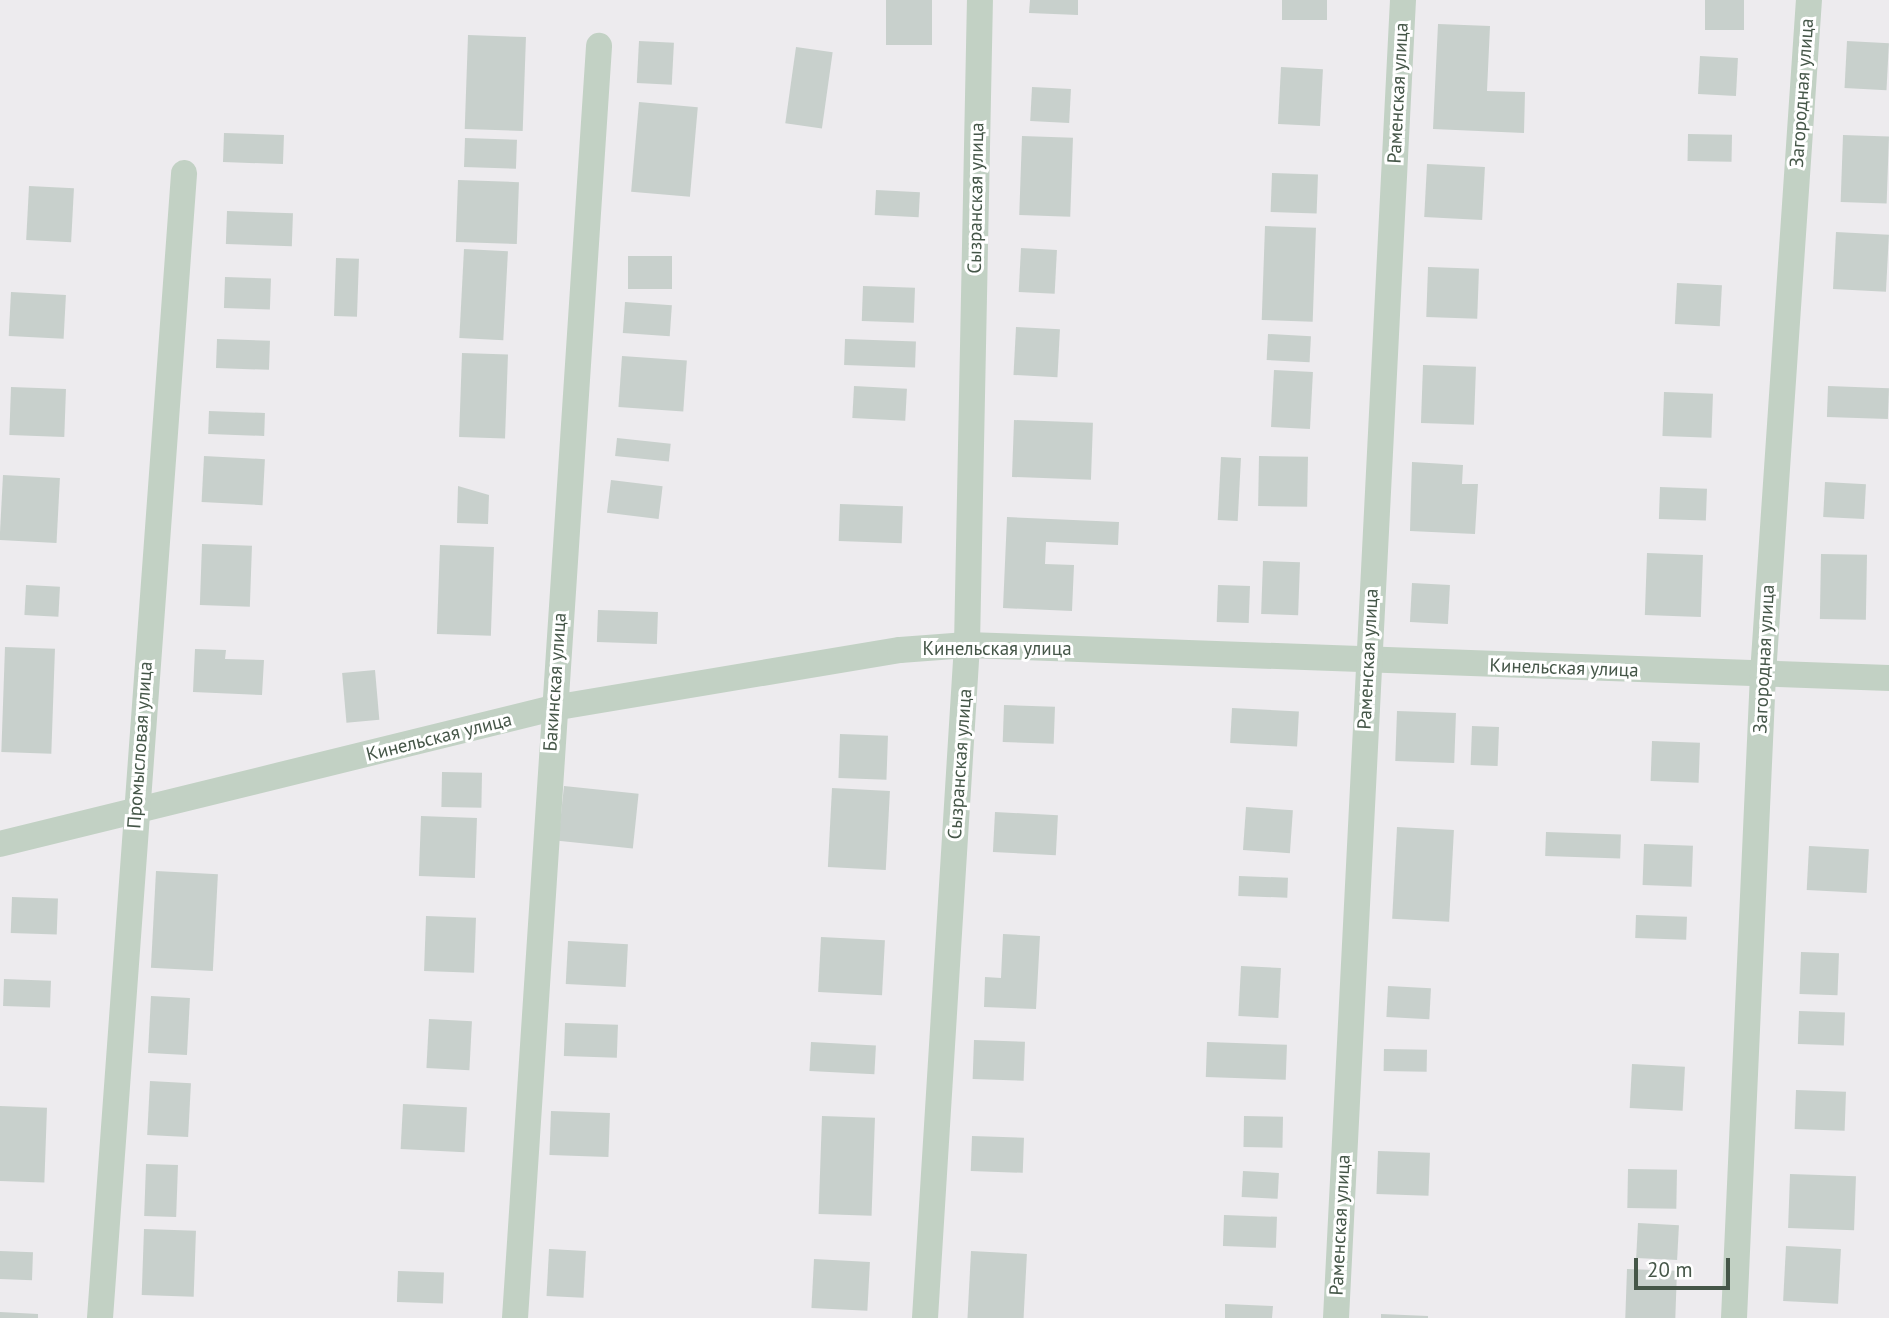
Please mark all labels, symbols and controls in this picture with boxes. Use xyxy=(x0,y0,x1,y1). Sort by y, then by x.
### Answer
street label: Загородная улица xyxy=(1785,18,1819,168)
street label: Раменская улица xyxy=(1383,22,1413,164)
street label: Сызранская улица xyxy=(963,122,989,274)
street label: Загородная улица xyxy=(1749,584,1779,734)
street label: Раменская улица xyxy=(1353,588,1383,730)
street label: Бакинская улица xyxy=(539,612,571,752)
street label: Кинельская улица xyxy=(922,638,1072,660)
street label: Кинельская улица xyxy=(1489,654,1639,682)
street label: Промысловая улица xyxy=(123,661,157,829)
street label: Сызранская улица xyxy=(943,688,977,840)
street label: Кинельская улица xyxy=(364,708,514,766)
street label: Раменская улица xyxy=(1325,1154,1355,1296)
scale bar xyxy=(1637,1244,1733,1288)
text: 20 m xyxy=(1647,1256,1693,1283)

